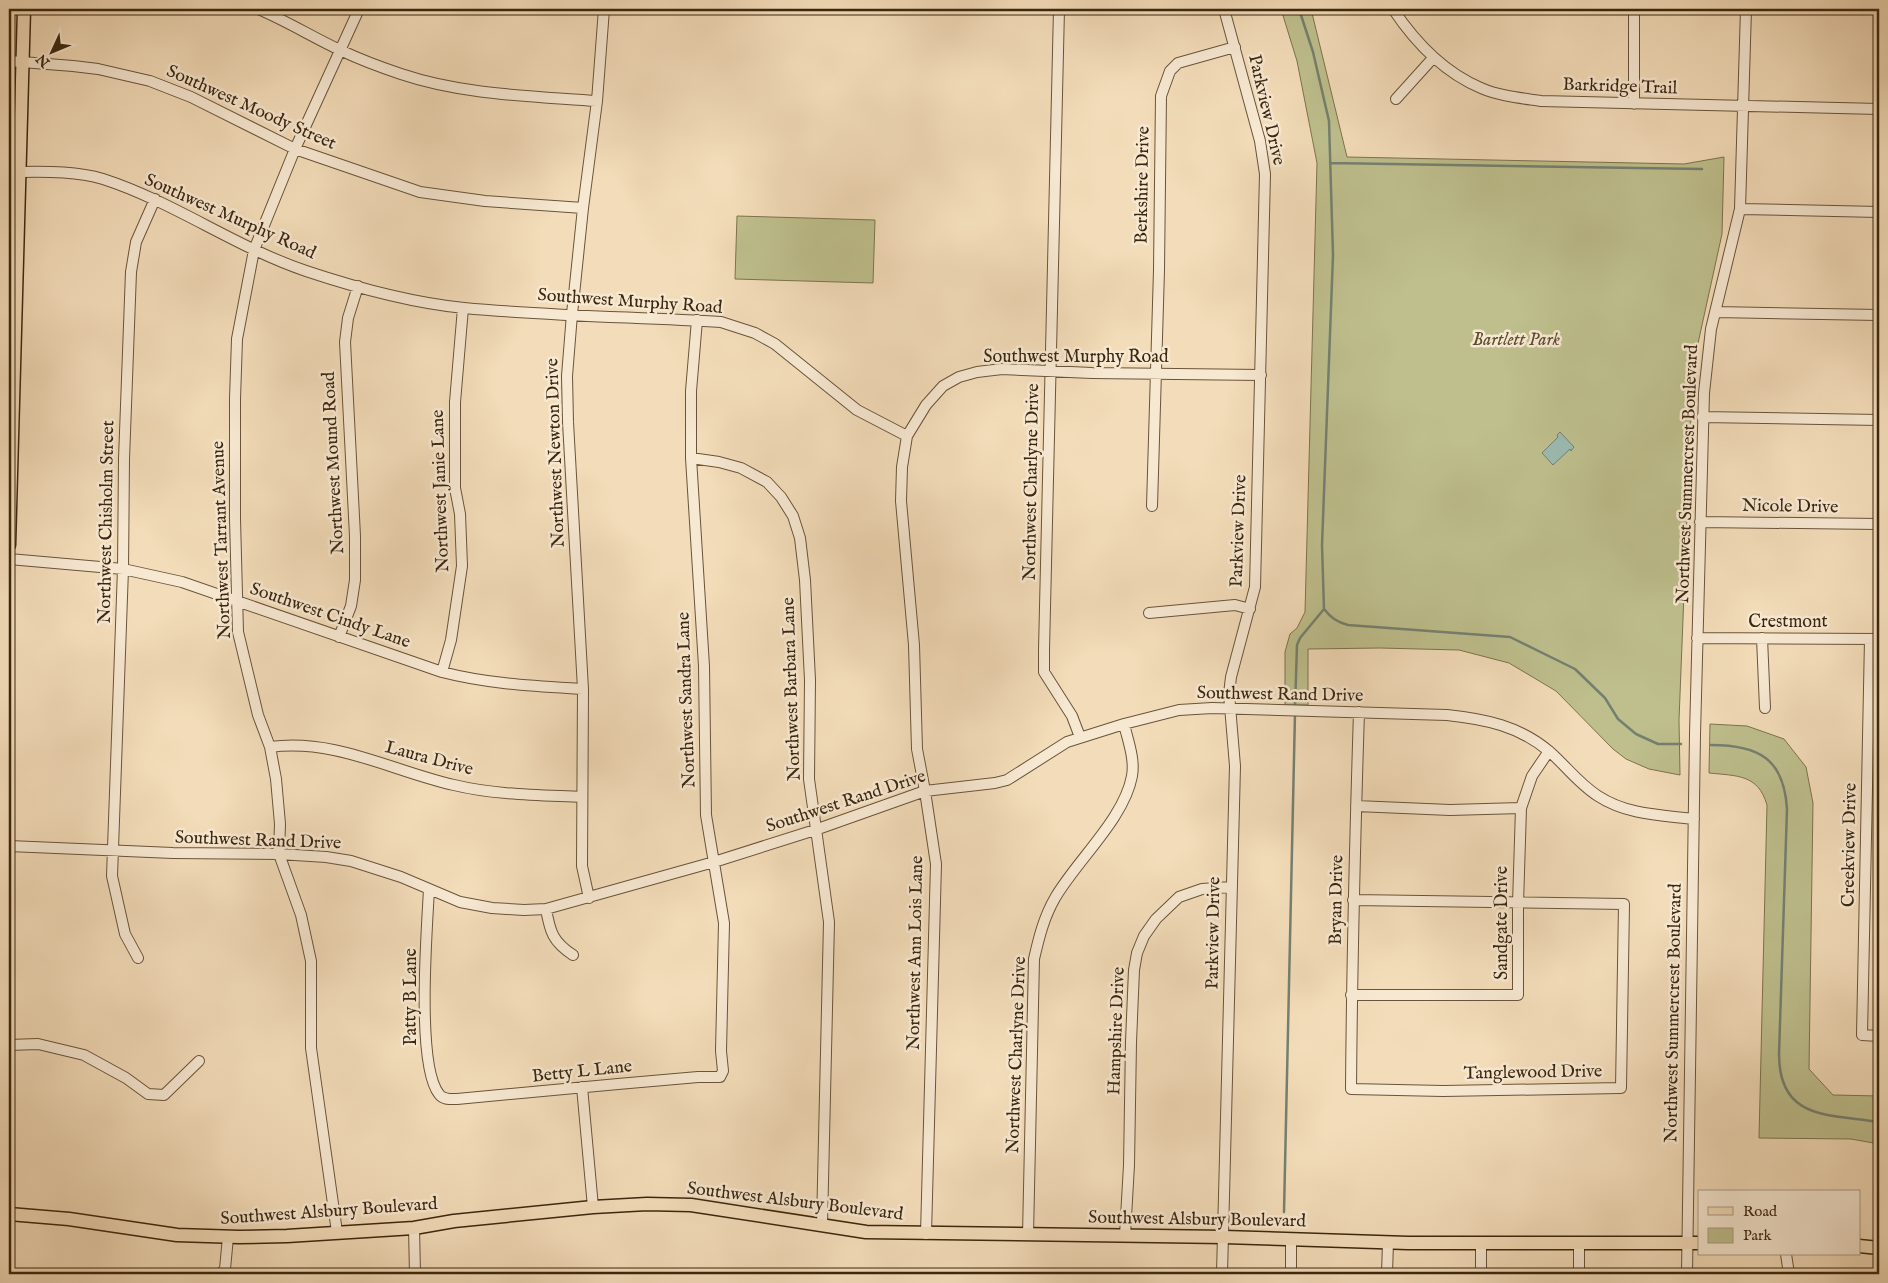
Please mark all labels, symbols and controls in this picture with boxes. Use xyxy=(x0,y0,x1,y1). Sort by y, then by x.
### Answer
north arrow xyxy=(28,28,78,78)
text: N xyxy=(33,50,55,72)
street label: Parkview Drive xyxy=(1242,52,1290,168)
street label: Southwest Moody Street xyxy=(163,60,339,156)
street label: Barkridge Trail xyxy=(1562,74,1678,100)
street label: Berkshire Drive xyxy=(1130,126,1156,244)
street label: Southwest Murphy Road xyxy=(141,169,320,265)
street label: Southwest Murphy Road xyxy=(537,284,724,320)
park label: Bartlett Park xyxy=(1472,329,1560,352)
street label: Northwest Summercrest Boulevard xyxy=(1672,344,1704,604)
street label: Southwest Murphy Road xyxy=(983,346,1169,369)
street label: Northwest Newton Drive xyxy=(541,358,571,548)
street label: Northwest Mound Road xyxy=(318,371,350,555)
street label: Northwest Charlyne Drive xyxy=(1019,383,1045,581)
street label: Northwest Janie Lane xyxy=(427,409,455,573)
street label: Northwest Chisholm Street xyxy=(94,420,120,624)
street label: Northwest Tarrant Avenue xyxy=(207,440,237,640)
street label: Parkview Drive xyxy=(1226,474,1252,588)
street label: Nicole Drive xyxy=(1742,495,1838,519)
street label: Southwest Cindy Lane xyxy=(247,578,413,654)
street label: Northwest Barbara Lane xyxy=(777,597,807,781)
street label: Crestmont xyxy=(1748,611,1828,634)
street label: Northwest Sandra Lane xyxy=(672,612,702,788)
street label: Southwest Rand Drive xyxy=(1197,682,1363,708)
street label: Laura Drive xyxy=(382,736,476,782)
street label: Southwest Rand Drive xyxy=(763,765,929,839)
street label: Creekview Drive xyxy=(1837,783,1863,907)
street label: Southwest Rand Drive xyxy=(174,827,342,855)
street label: Bryan Drive xyxy=(1325,855,1349,945)
street label: Northwest Ann Lois Lane xyxy=(903,856,929,1050)
street label: Sandgate Drive xyxy=(1491,866,1514,980)
street label: Parkview Drive xyxy=(1202,876,1226,990)
street label: Northwest Summercrest Boulevard xyxy=(1660,883,1688,1143)
street label: Patty B Lane xyxy=(400,948,423,1046)
street label: Northwest Charlyne Drive xyxy=(1002,956,1032,1154)
street label: Hampshire Drive xyxy=(1103,966,1131,1096)
street label: Betty L Lane xyxy=(531,1055,633,1089)
street label: Tanglewood Drive xyxy=(1464,1060,1602,1086)
street label: Southwest Alsbury Boulevard xyxy=(686,1177,905,1227)
legend xyxy=(1698,1190,1860,1256)
street label: Southwest Alsbury Boulevard xyxy=(220,1193,439,1231)
text: Road xyxy=(1743,1202,1778,1221)
street label: Southwest Alsbury Boulevard xyxy=(1088,1207,1306,1233)
text: Park xyxy=(1743,1226,1773,1245)

